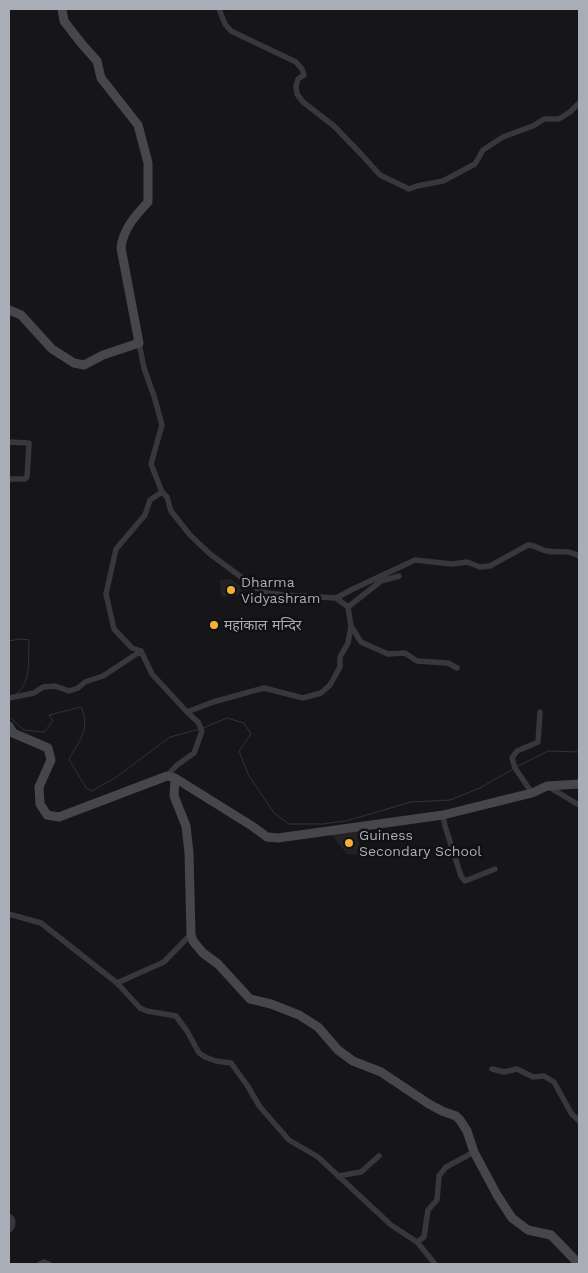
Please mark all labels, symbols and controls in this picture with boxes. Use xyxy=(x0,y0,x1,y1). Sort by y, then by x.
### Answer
place label: Dharma Vidyashram xyxy=(241,574,320,606)
marker: Dharma Vidyashram xyxy=(225,584,237,596)
place label: महांकाल मन्दिर xyxy=(224,617,302,633)
marker: महांकाल मन्दिर xyxy=(208,619,220,631)
place label: Guiness Secondary School xyxy=(359,827,482,859)
marker: Guiness Secondary School xyxy=(343,837,355,849)

